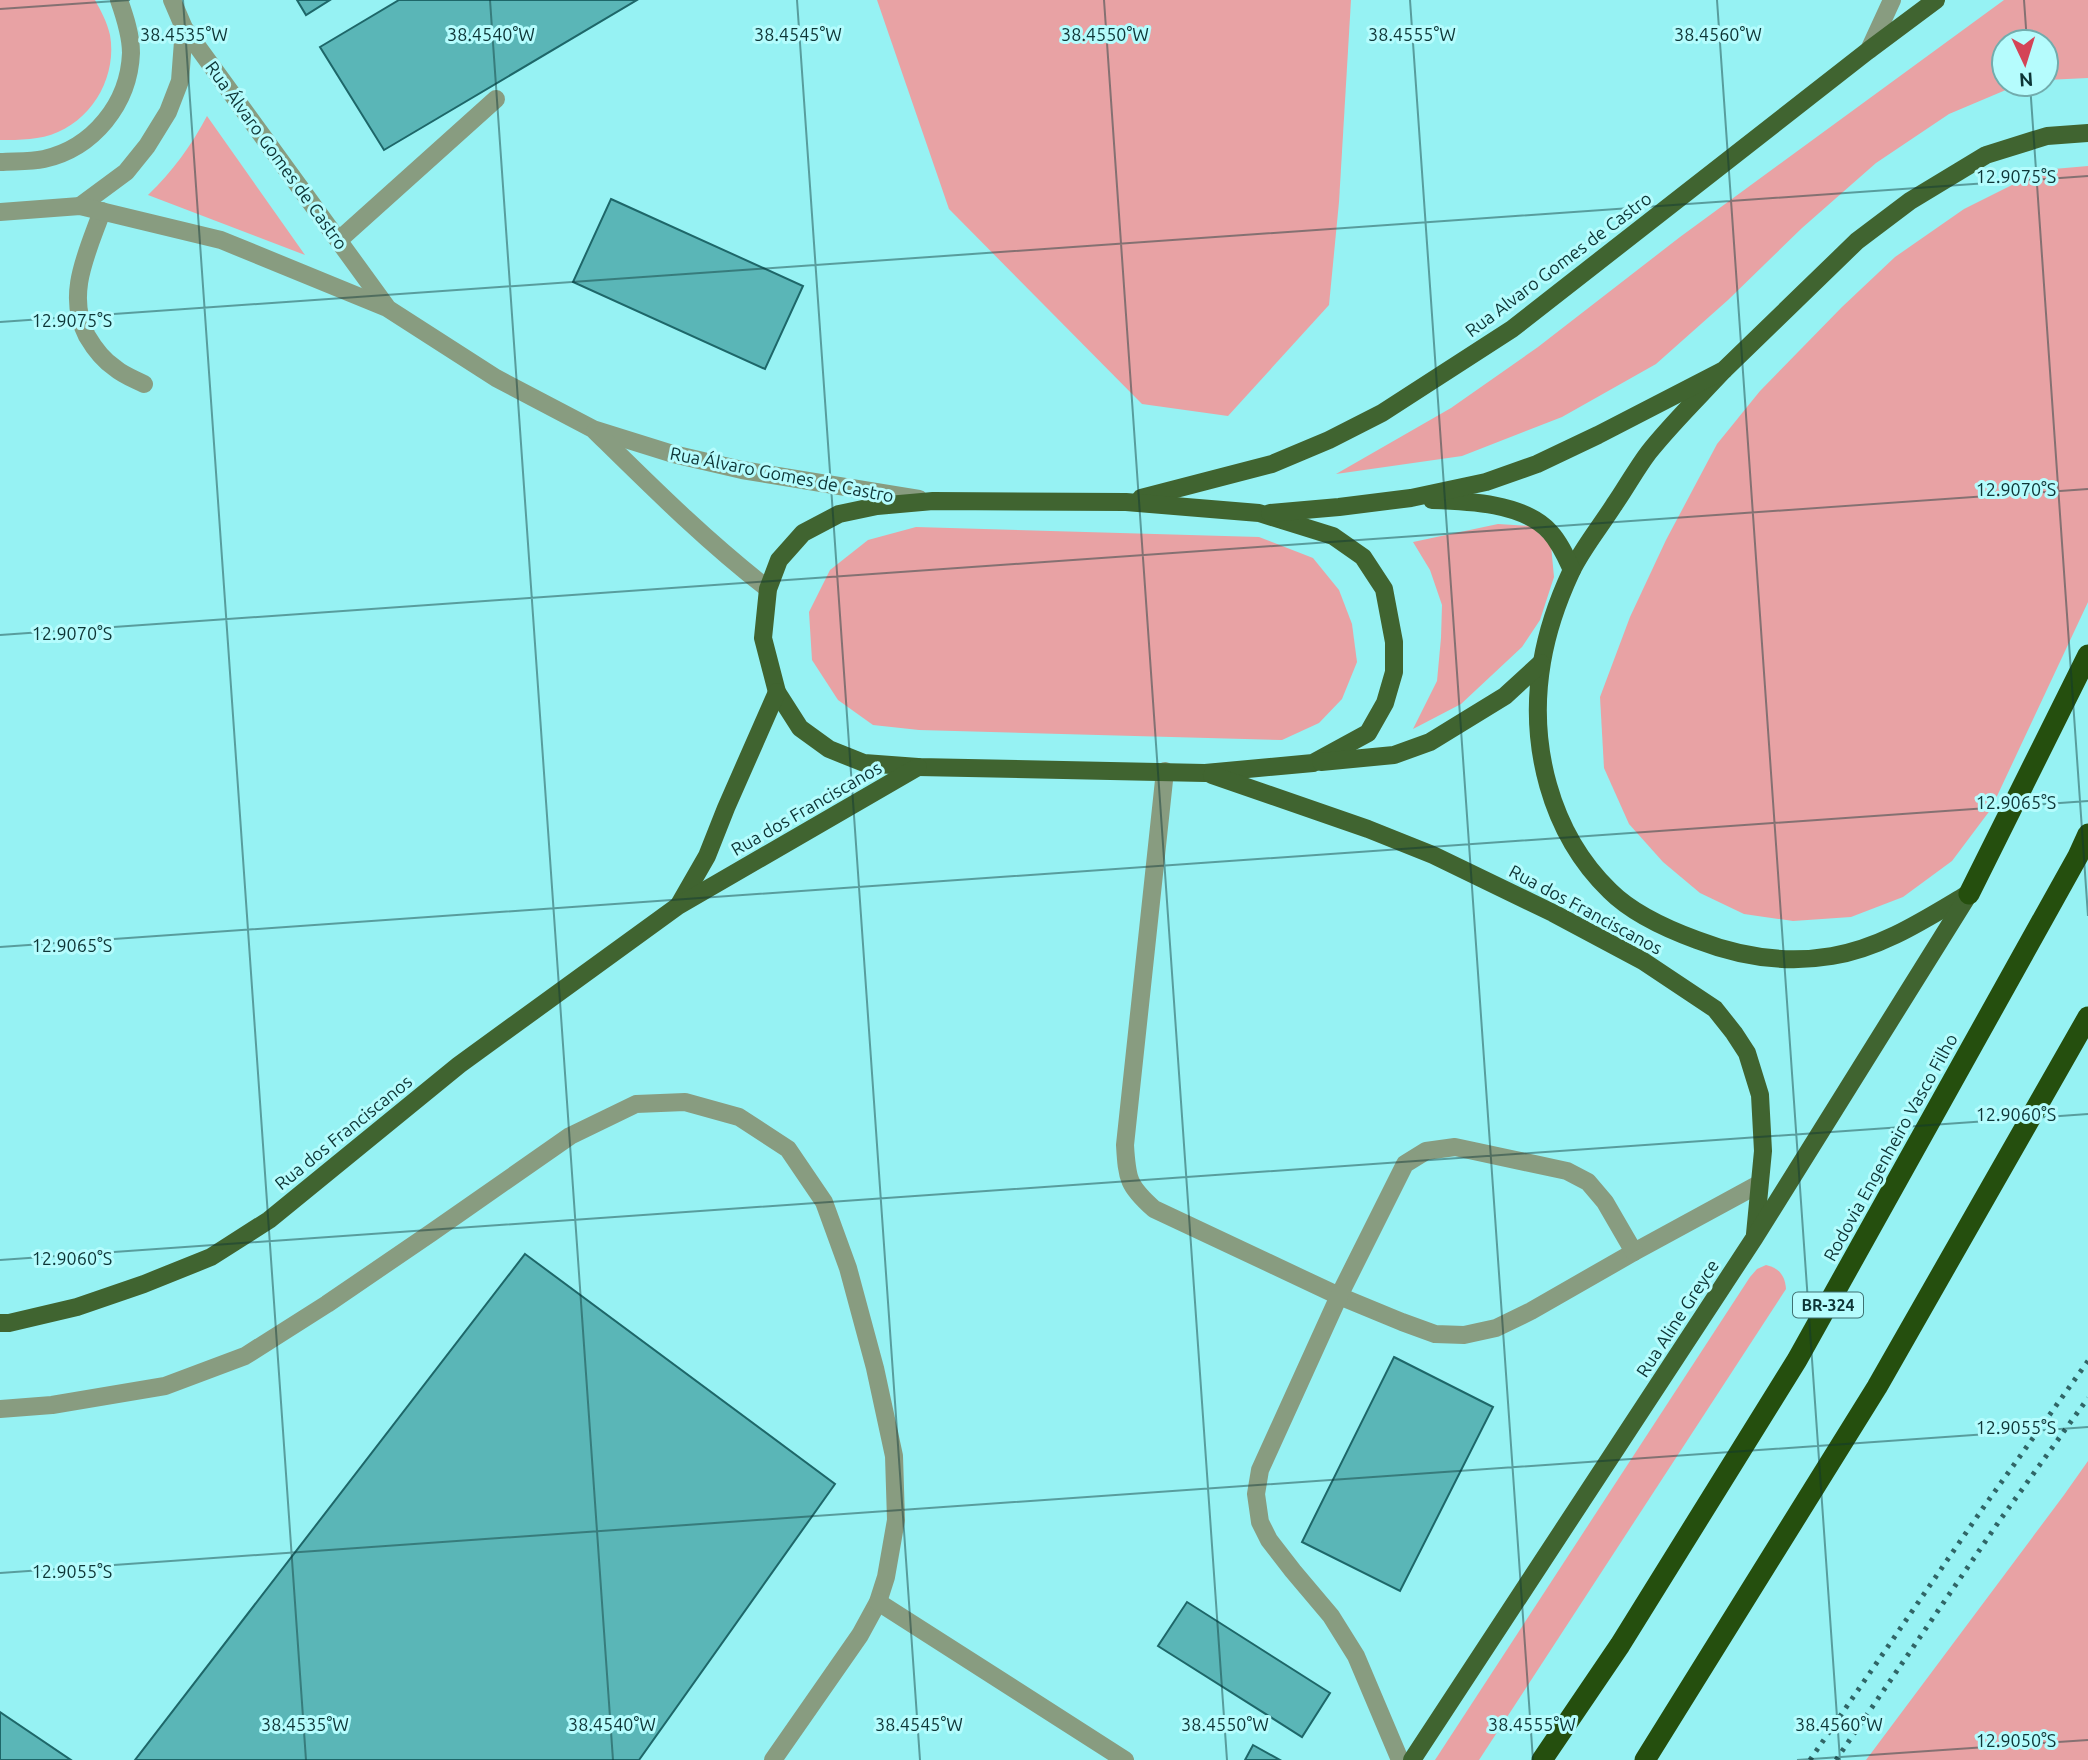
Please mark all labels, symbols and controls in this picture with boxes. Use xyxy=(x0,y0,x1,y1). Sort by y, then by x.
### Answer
text: 38.4535°W xyxy=(140,24,228,44)
text: 38.4540°W xyxy=(447,24,535,44)
text: 38.4545°W xyxy=(754,24,842,44)
text: 38.4550°W xyxy=(1061,24,1149,44)
text: 38.4555°W xyxy=(1368,24,1456,44)
text: 38.4560°W xyxy=(1674,24,1762,44)
north arrow xyxy=(1990,28,2060,98)
street label: Rua Álvaro Gomes de Castro xyxy=(202,56,353,253)
text: N xyxy=(2018,68,2034,91)
text: 12.9075°S xyxy=(1976,166,2056,186)
street label: Rua Alvaro Gomes de Castro xyxy=(1461,187,1655,341)
text: 12.9075°S xyxy=(32,310,112,330)
street label: Rua Álvaro Gomes de Castro xyxy=(668,441,896,506)
text: 12.9070°S xyxy=(1976,479,2056,499)
text: 12.9070°S xyxy=(32,623,112,643)
street label: Rua dos Franciscanos xyxy=(727,757,885,859)
text: 12.9065°S xyxy=(1976,792,2056,812)
street label: Rua dos Franciscanos xyxy=(1506,860,1666,958)
text: 12.9065°S xyxy=(32,935,112,955)
street label: Rodovia Engenheiro Vasco Filho xyxy=(1819,1030,1961,1264)
street label: Rua dos Franciscanos xyxy=(271,1071,416,1193)
text: 12.9060°S xyxy=(1976,1104,2056,1124)
text: 12.9060°S xyxy=(32,1248,112,1268)
street label: Rua Aline Greyce xyxy=(1632,1256,1722,1380)
road number: BR-324 xyxy=(1793,1292,1863,1317)
text: 12.9055°S xyxy=(1976,1417,2056,1437)
text: 12.9055°S xyxy=(32,1561,112,1581)
text: 38.4535°W xyxy=(261,1714,349,1734)
text: 38.4540°W xyxy=(568,1714,656,1734)
text: 38.4545°W xyxy=(875,1714,963,1734)
text: 38.4550°W xyxy=(1181,1714,1269,1734)
text: 38.4555°W xyxy=(1488,1714,1576,1734)
text: 38.4560°W xyxy=(1795,1714,1883,1734)
text: 12.9050°S xyxy=(1976,1730,2056,1750)

